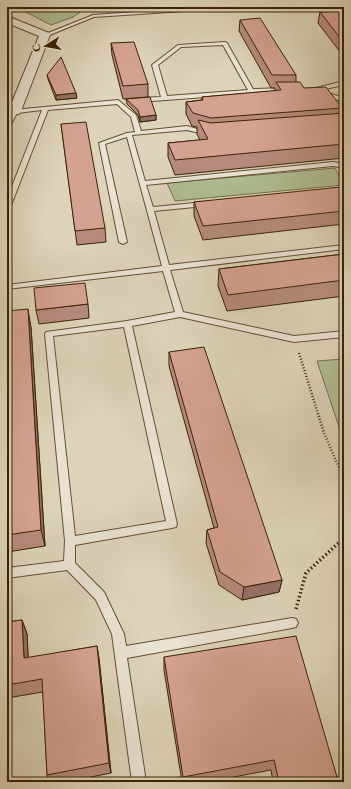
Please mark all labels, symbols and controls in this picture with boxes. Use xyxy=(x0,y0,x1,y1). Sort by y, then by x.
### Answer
north arrow xyxy=(26,26,66,66)
text: С xyxy=(29,43,44,53)

